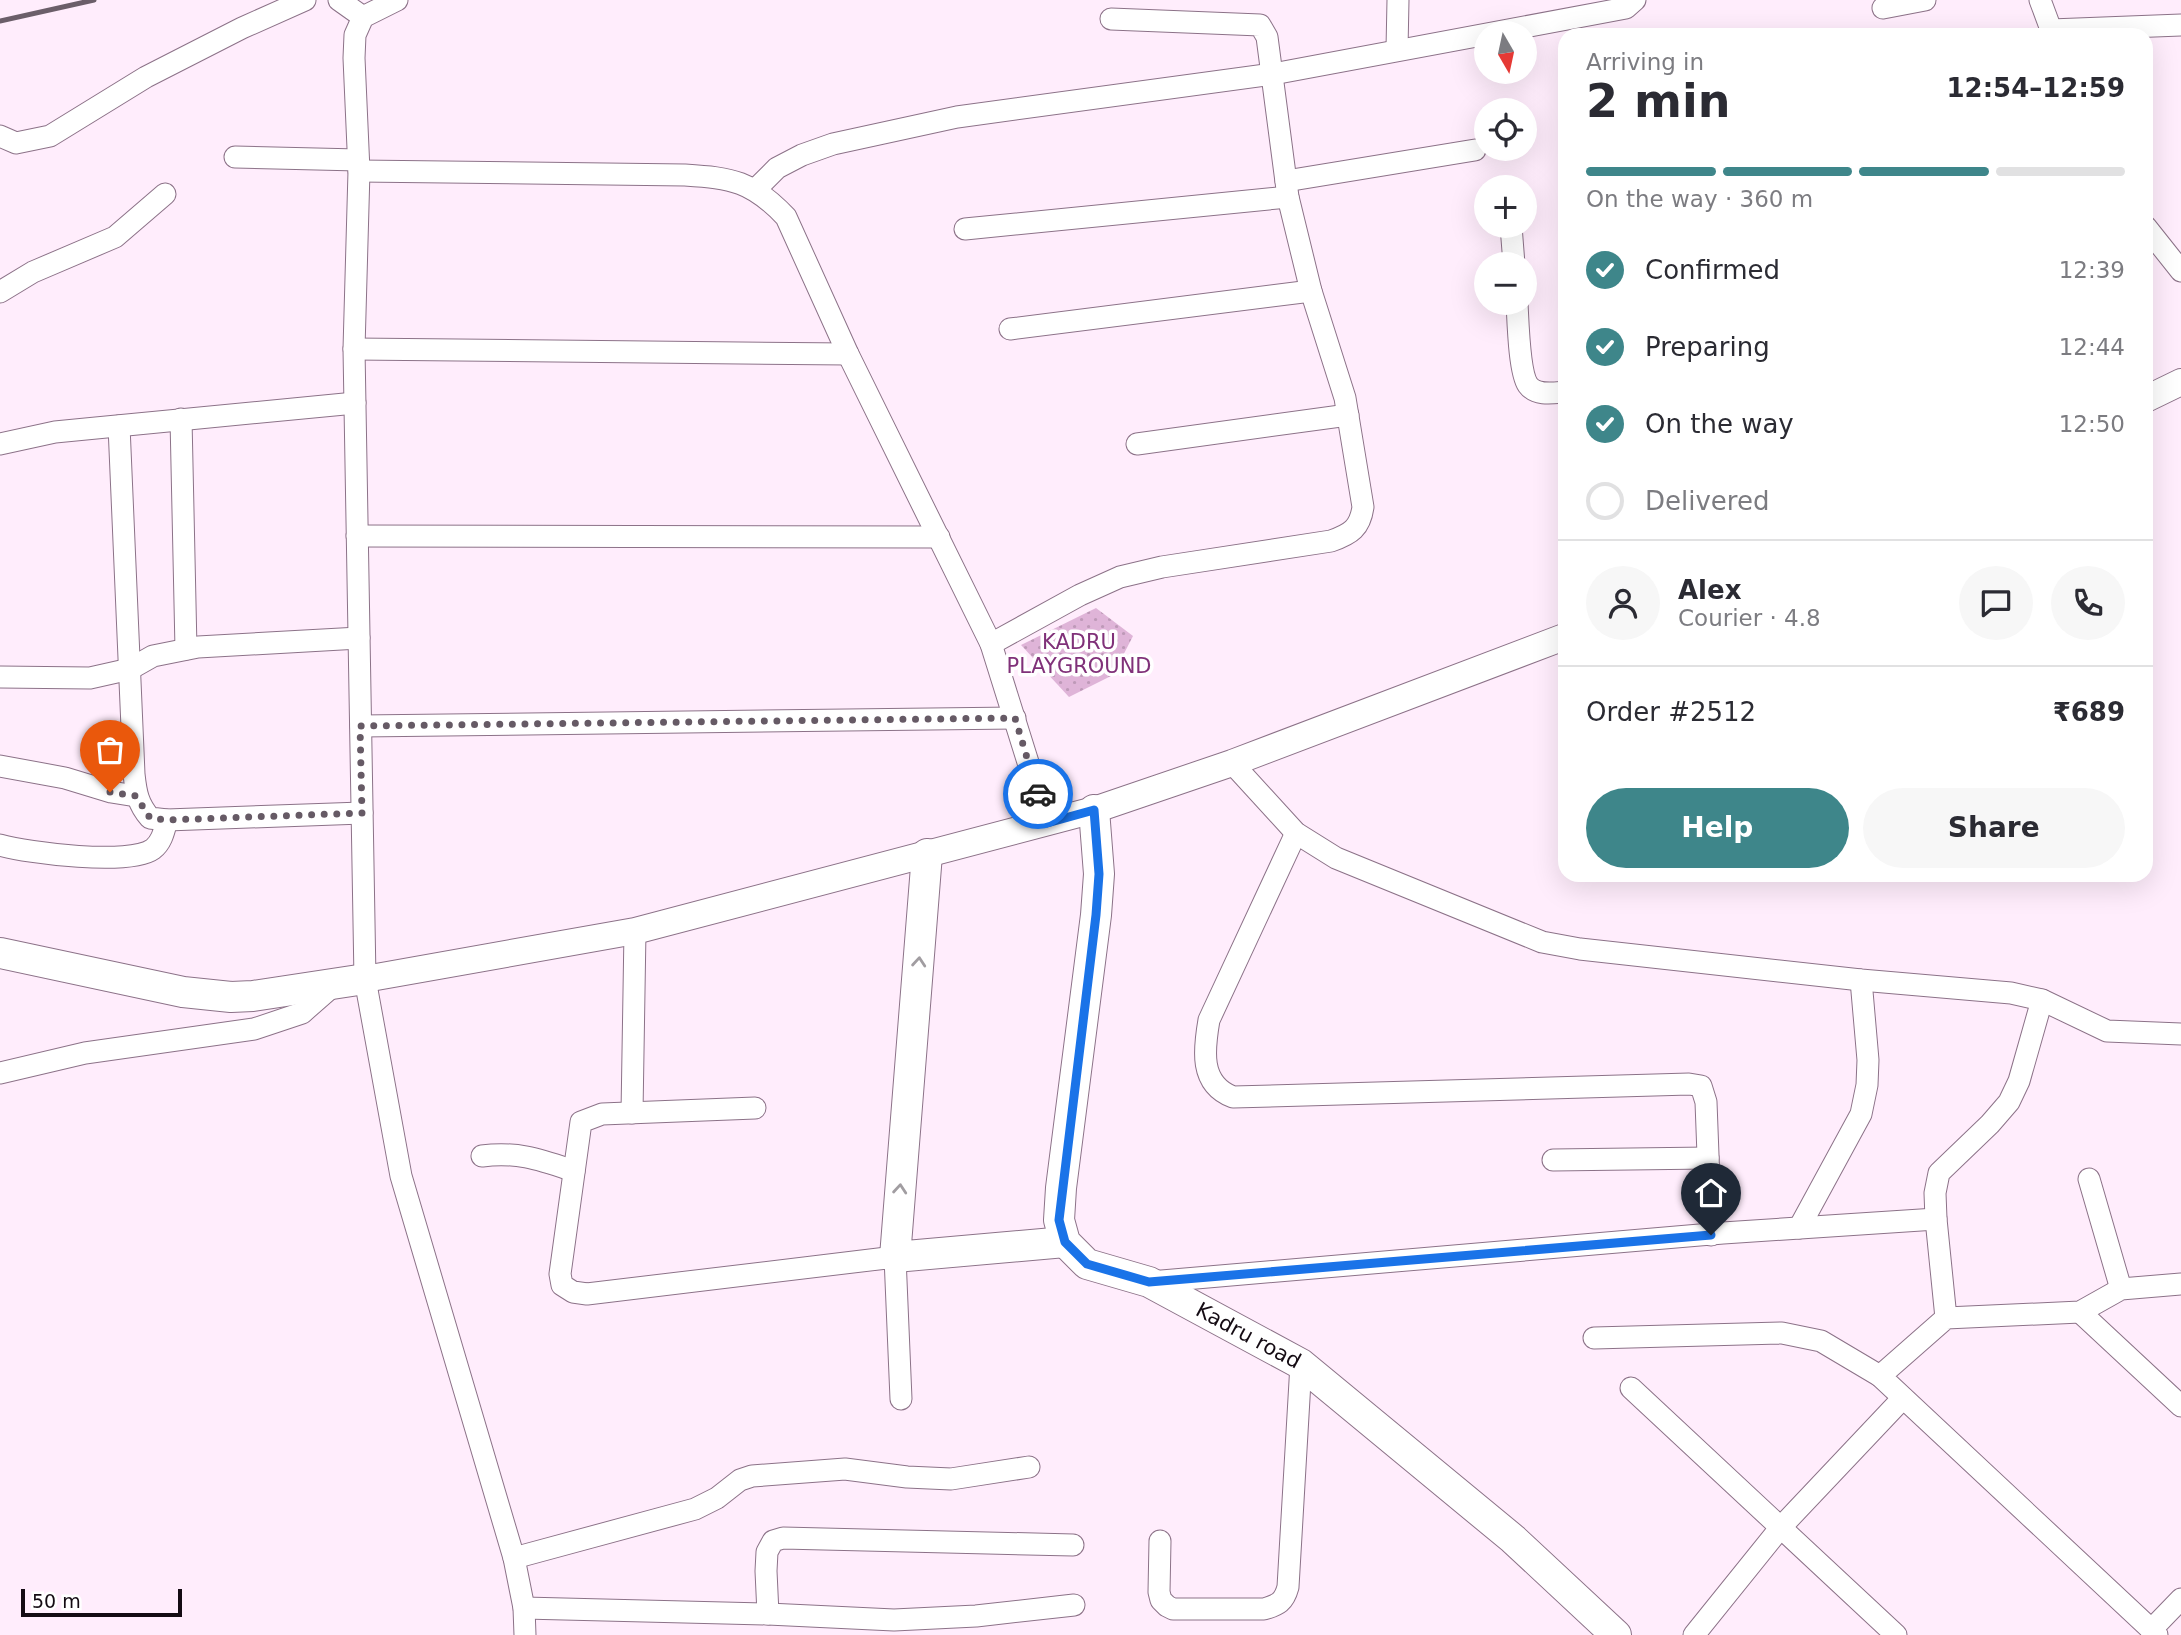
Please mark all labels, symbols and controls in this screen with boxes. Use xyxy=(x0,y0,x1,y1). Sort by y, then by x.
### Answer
north arrow xyxy=(1474,21,1536,84)
map controls xyxy=(1474,21,1537,315)
text: Arriving in xyxy=(1586,49,1704,75)
text: 12:54–12:59 xyxy=(1946,73,2125,103)
text: 2 min xyxy=(1586,74,1730,128)
button: locate xyxy=(1474,98,1537,161)
button: + xyxy=(1474,175,1537,238)
text: On the way · 360 m xyxy=(1586,186,1813,212)
icon: check xyxy=(1586,251,1624,289)
button: − xyxy=(1474,252,1537,315)
text: Confirmed xyxy=(1645,255,1780,285)
text: 12:39 xyxy=(2059,257,2125,283)
icon: check xyxy=(1586,328,1624,366)
text: Preparing xyxy=(1645,332,1770,362)
text: 12:44 xyxy=(2059,334,2125,360)
icon: check xyxy=(1586,405,1624,443)
text: On the way xyxy=(1645,409,1794,439)
text: 12:50 xyxy=(2059,411,2125,437)
text: Delivered xyxy=(1645,486,1769,516)
button: person xyxy=(1586,566,1660,640)
button: chat xyxy=(1959,566,2033,640)
button: phone xyxy=(2051,566,2125,640)
text: Alex xyxy=(1678,575,1741,605)
text: Courier · 4.8 xyxy=(1678,605,1821,631)
park label: KADRU PLAYGROUND xyxy=(1006,630,1152,678)
text: Order #2512 xyxy=(1586,697,1756,727)
text: ₹689 xyxy=(2053,697,2125,727)
pin xyxy=(80,720,140,792)
icon: bag xyxy=(91,731,129,769)
courier xyxy=(1003,759,1073,829)
icon: car xyxy=(1019,775,1057,813)
button: Help xyxy=(1586,788,1849,868)
button: Share xyxy=(1863,788,2125,868)
one-way arrow xyxy=(911,956,926,967)
pin xyxy=(1681,1163,1741,1235)
icon: home xyxy=(1692,1174,1730,1212)
one-way arrow xyxy=(892,1183,907,1194)
street label: Kadru road xyxy=(1192,1298,1305,1374)
scale bar xyxy=(21,1586,182,1618)
text: 50 m xyxy=(32,1590,81,1612)

